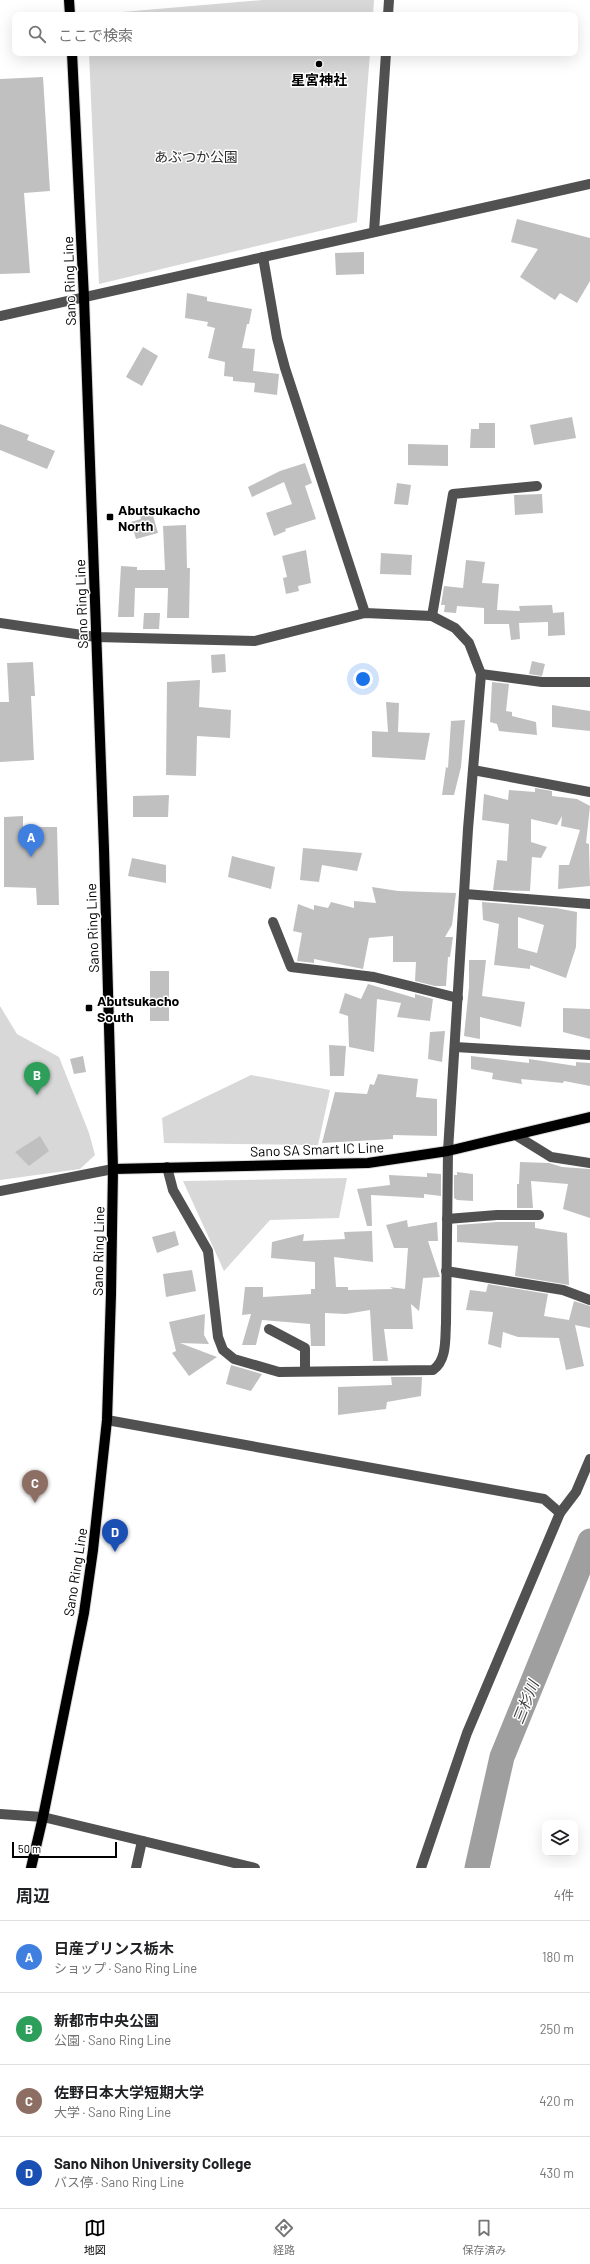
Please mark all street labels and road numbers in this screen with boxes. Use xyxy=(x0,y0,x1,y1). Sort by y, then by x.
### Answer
street label: Sano Ring Line xyxy=(59,236,79,326)
street label: Sano Ring Line xyxy=(71,559,91,649)
street label: Sano Ring Line xyxy=(82,883,102,973)
street label: Sano SA Smart IC Line xyxy=(250,1138,384,1160)
street label: Sano Ring Line xyxy=(89,1206,107,1296)
street label: Sano Ring Line xyxy=(60,1526,90,1618)

